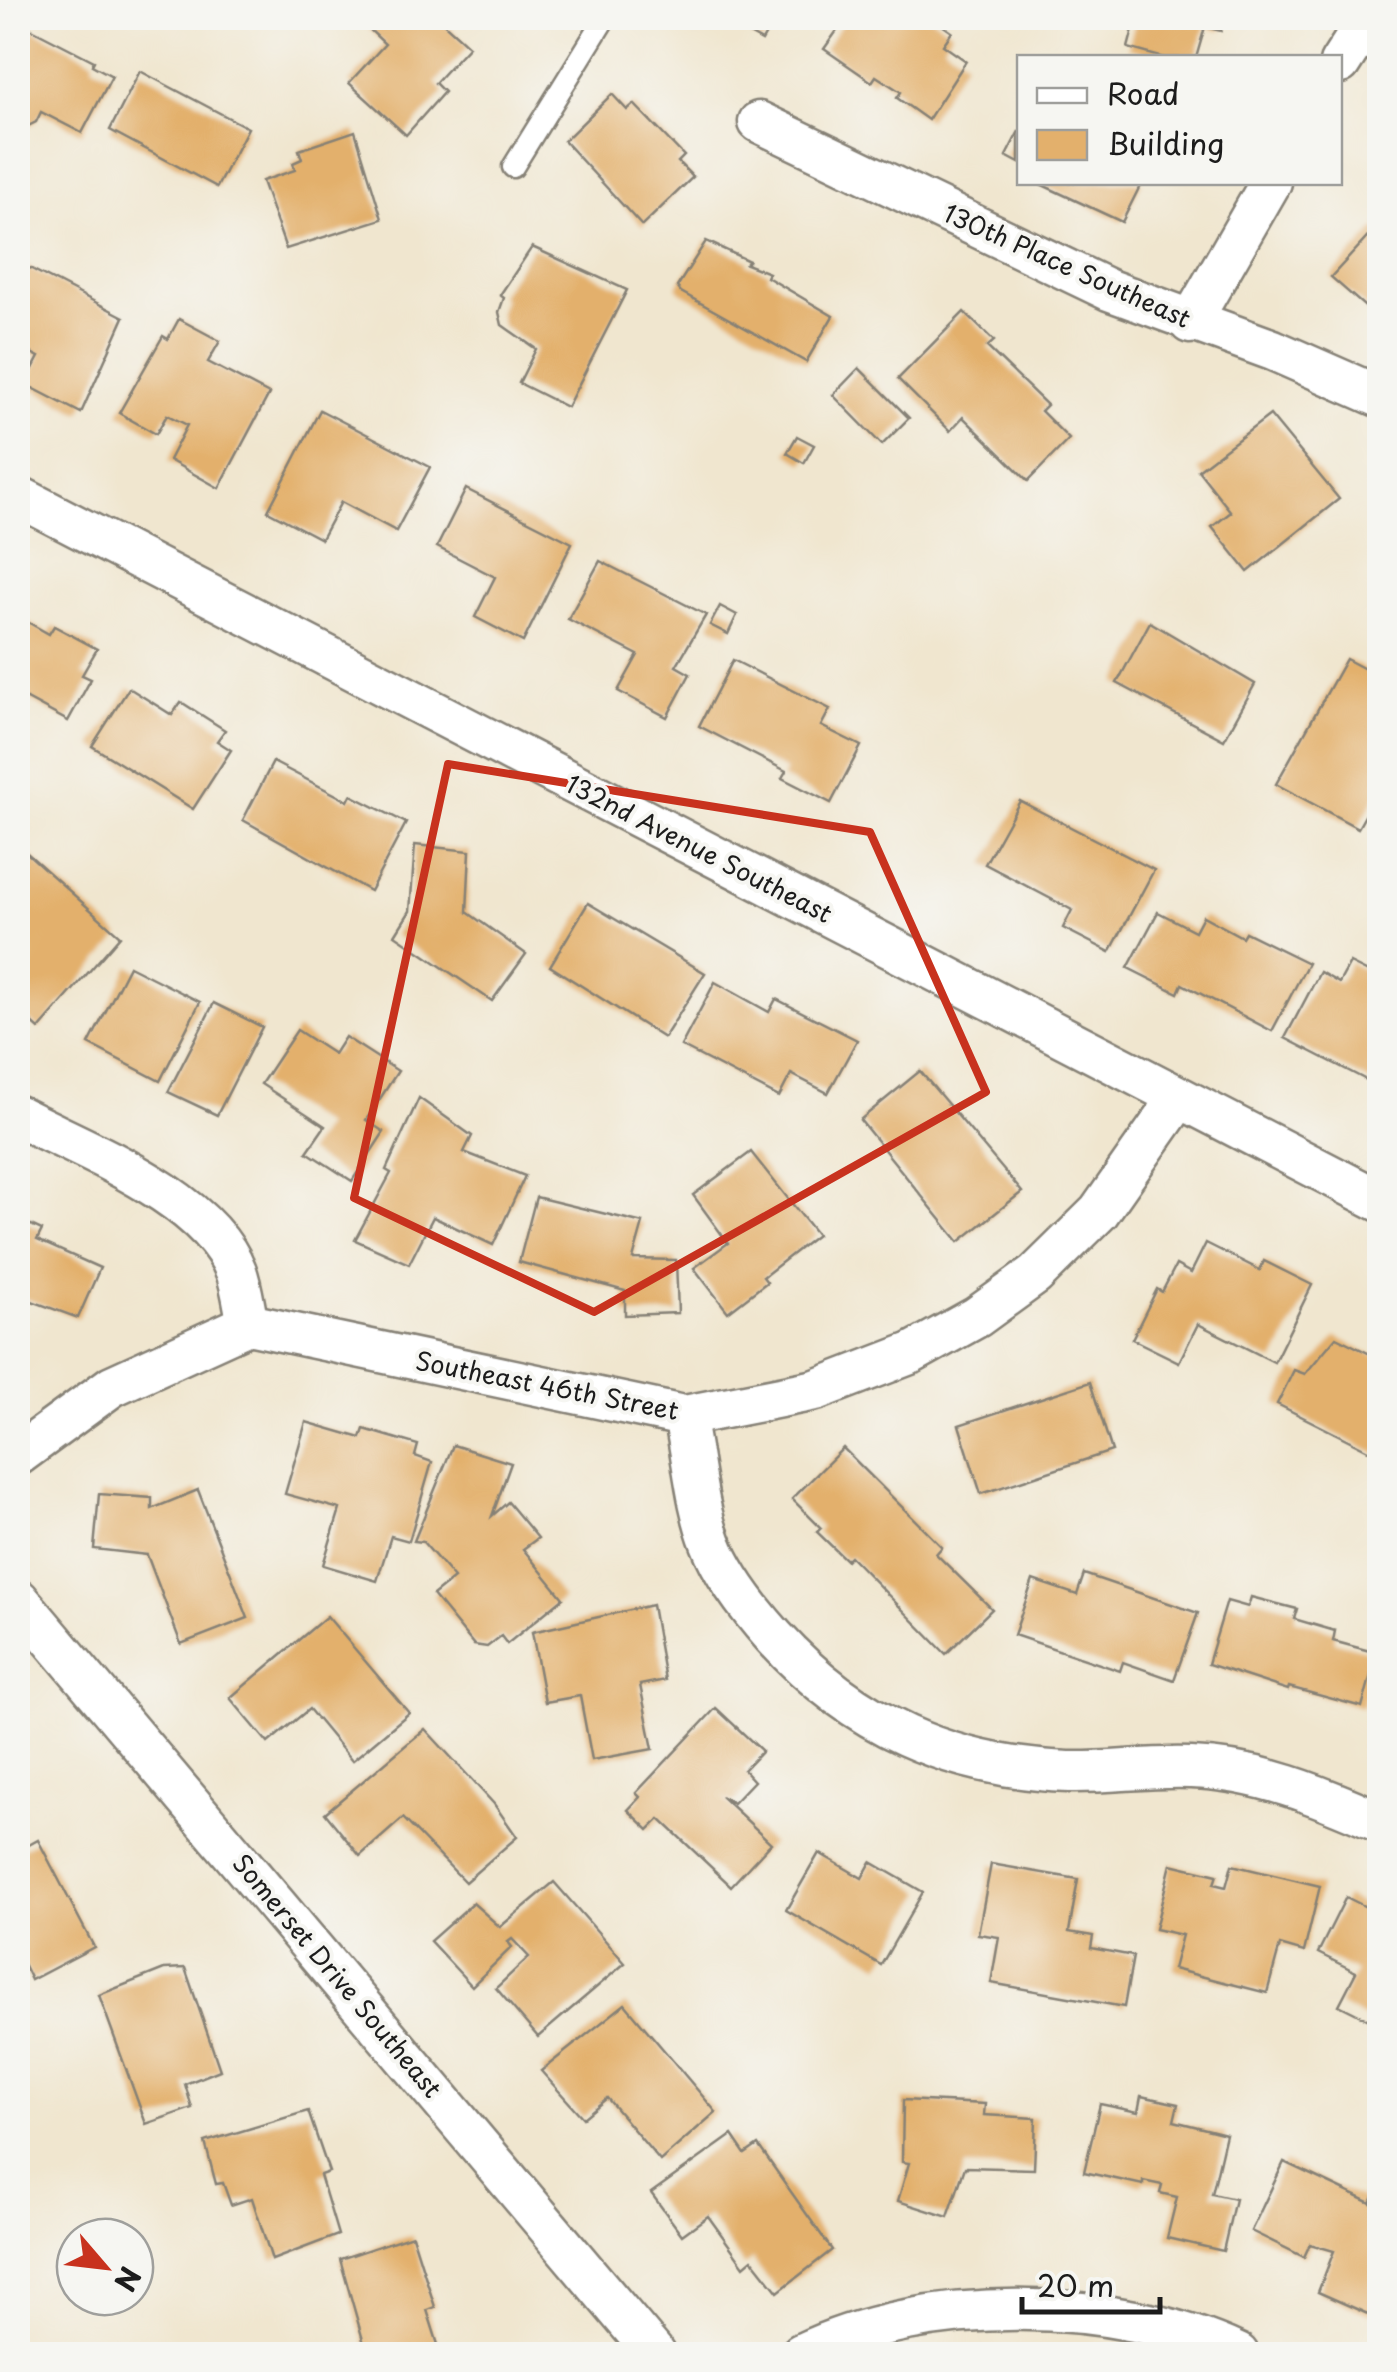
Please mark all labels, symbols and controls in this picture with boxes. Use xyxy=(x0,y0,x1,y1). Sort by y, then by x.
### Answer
legend xyxy=(1017,55,1342,185)
text: Road xyxy=(1107,70,1180,115)
text: Building xyxy=(1107,120,1224,165)
street label: 130th Place Southeast xyxy=(938,193,1197,337)
street label: 132nd Avenue Southeast xyxy=(560,764,839,932)
street label: Southeast 46th Street xyxy=(412,1341,682,1429)
street label: Somerset Drive Southeast xyxy=(224,1845,451,2106)
north arrow xyxy=(55,2217,155,2317)
scale bar xyxy=(1022,2252,1160,2314)
text: N xyxy=(104,2260,153,2299)
text: 20 m xyxy=(1037,2262,1114,2307)

